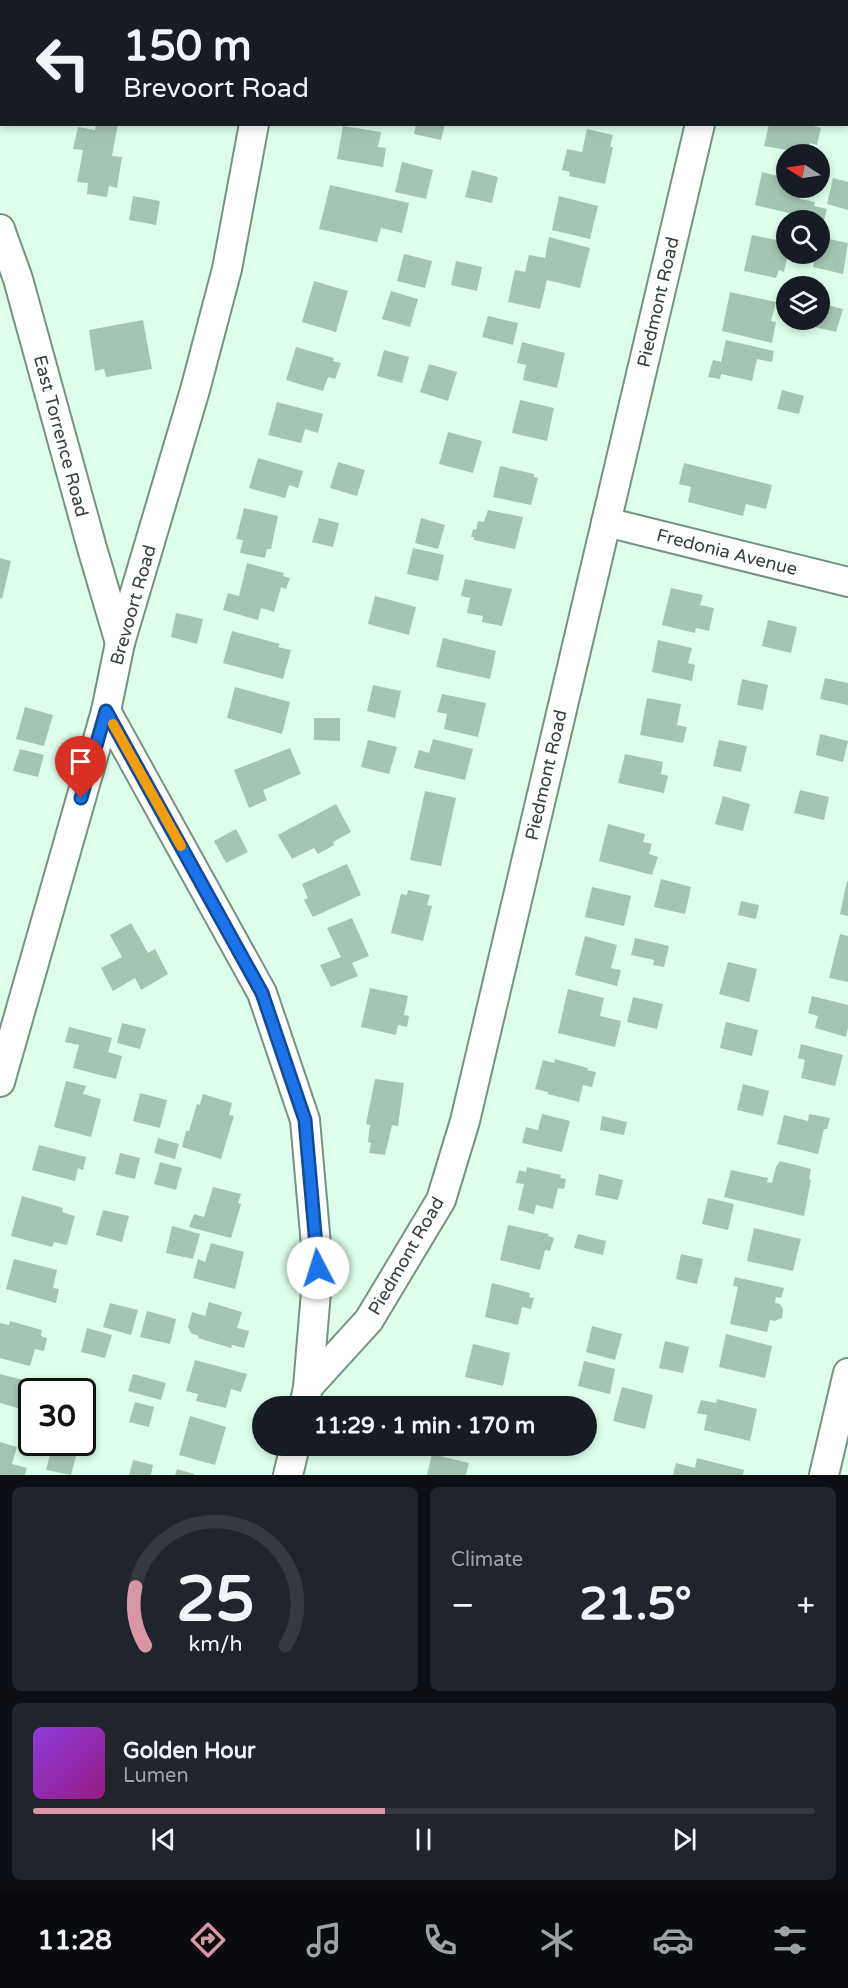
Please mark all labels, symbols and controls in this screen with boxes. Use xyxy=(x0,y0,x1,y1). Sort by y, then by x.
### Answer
text: 150 m xyxy=(123,21,252,72)
icon: left xyxy=(24,24,102,102)
text: Brevoort Road xyxy=(123,72,309,105)
north arrow xyxy=(776,144,830,198)
map controls xyxy=(776,144,830,330)
button: search xyxy=(776,210,830,264)
street label: Piedmont Road xyxy=(632,235,684,369)
button: layers xyxy=(776,276,830,330)
street label: East Torrence Road xyxy=(29,353,93,519)
street label: Fredonia Avenue xyxy=(654,524,800,580)
street label: Brevoort Road xyxy=(105,542,161,668)
street label: Piedmont Road xyxy=(520,708,572,842)
pin xyxy=(55,736,106,798)
icon: arrive xyxy=(64,745,97,778)
street label: Piedmont Road xyxy=(363,1193,449,1319)
position arrow xyxy=(286,1236,350,1300)
speed limit sign: 30 xyxy=(18,1378,96,1456)
text: 11:29 · 1 min · 170 m xyxy=(314,1413,535,1439)
text: Climate xyxy=(451,1548,523,1572)
text: 25 xyxy=(176,1563,254,1638)
text: 21.5° xyxy=(579,1578,692,1632)
text: − xyxy=(451,1586,475,1625)
text: + xyxy=(796,1586,815,1625)
text: km/h xyxy=(188,1631,242,1657)
text: Golden Hour xyxy=(123,1738,255,1764)
text: Lumen xyxy=(123,1764,189,1788)
icon: previous xyxy=(147,1823,180,1856)
icon: pause xyxy=(407,1823,440,1856)
icon: next xyxy=(668,1823,701,1856)
icon: directions xyxy=(187,1919,229,1961)
icon: music xyxy=(303,1919,345,1961)
icon: phone xyxy=(419,1919,461,1961)
icon: climate xyxy=(536,1919,578,1961)
icon: car xyxy=(652,1919,694,1961)
icon: filters xyxy=(769,1919,811,1961)
text: 11:28 xyxy=(37,1924,112,1957)

